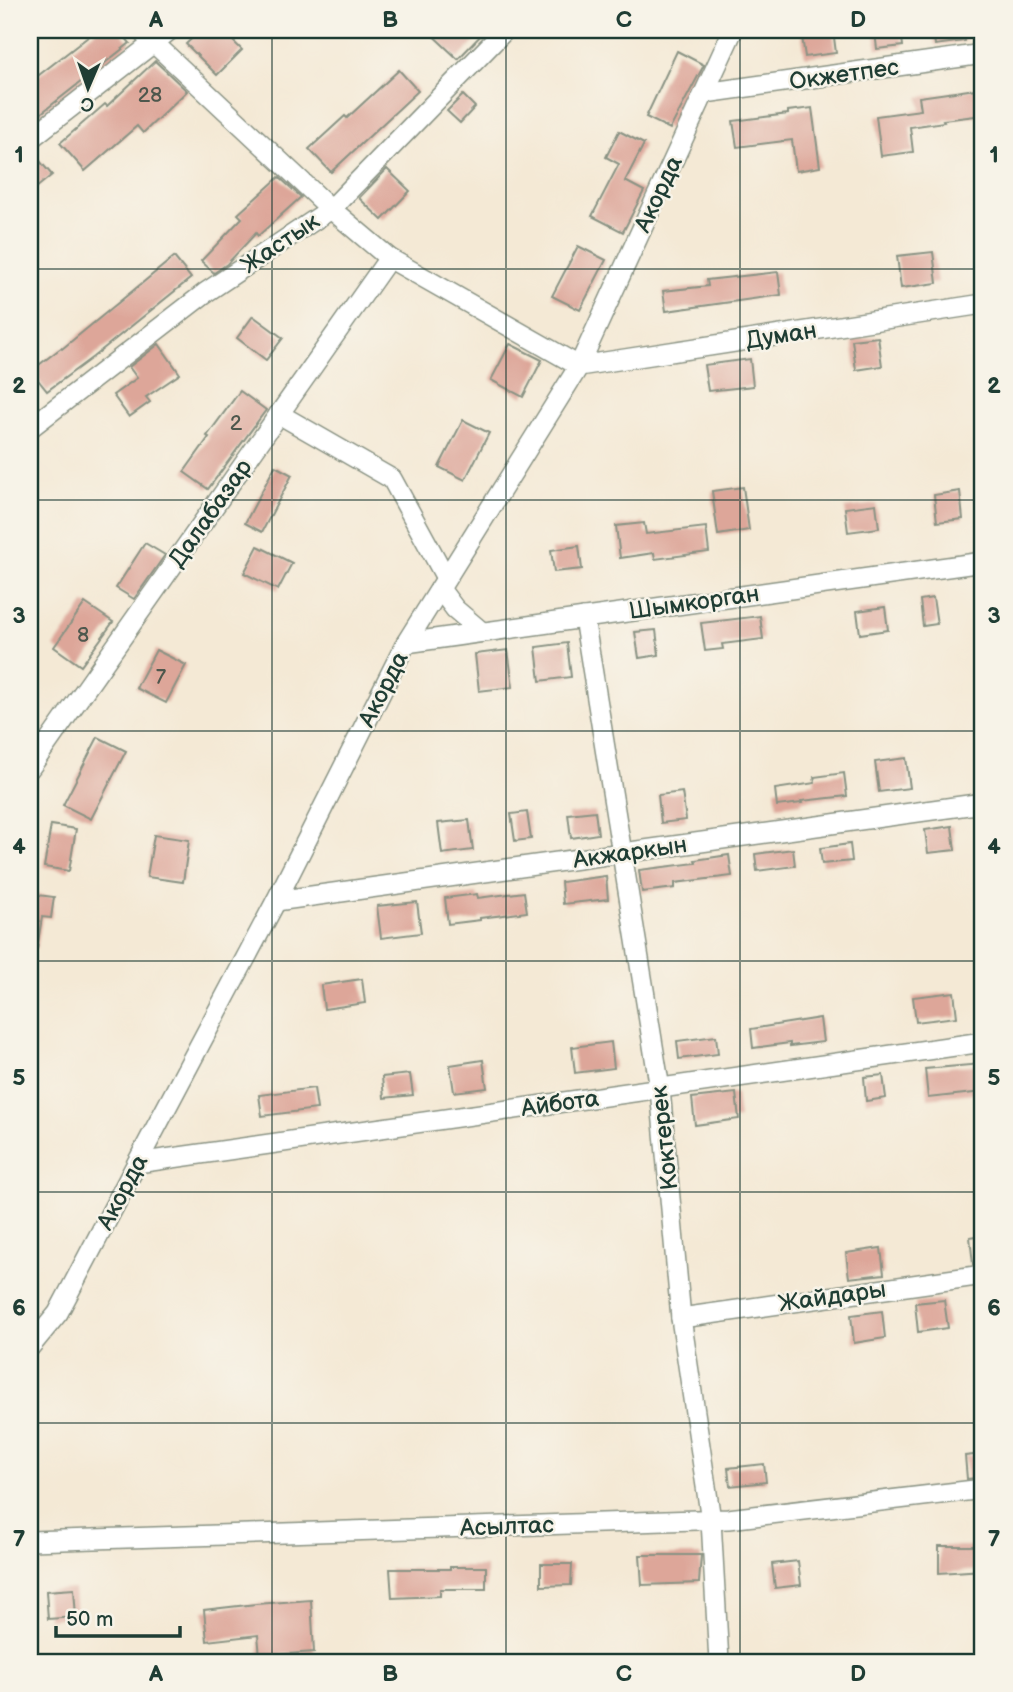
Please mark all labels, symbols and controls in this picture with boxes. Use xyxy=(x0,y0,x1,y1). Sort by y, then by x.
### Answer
text: A xyxy=(148,6,164,34)
text: B xyxy=(382,6,398,34)
text: C xyxy=(616,6,632,34)
text: D xyxy=(850,6,866,34)
north arrow xyxy=(52,52,122,122)
street label: Окжетпес xyxy=(787,52,901,97)
house number: 28 xyxy=(138,83,162,108)
text: С xyxy=(80,92,94,115)
text: 1 xyxy=(14,141,24,169)
text: 1 xyxy=(989,141,999,169)
street label: Акорда xyxy=(628,151,689,238)
street label: Жастык xyxy=(236,207,325,280)
street label: Думан xyxy=(743,316,819,355)
text: 2 xyxy=(12,372,26,400)
text: 2 xyxy=(987,372,1001,400)
house number: 2 xyxy=(230,411,243,436)
street label: Далабазар xyxy=(163,453,259,573)
street label: Шымкорган xyxy=(627,579,761,626)
text: 3 xyxy=(12,602,26,630)
text: 3 xyxy=(987,602,1001,630)
house number: 8 xyxy=(77,623,89,648)
street label: Акорда xyxy=(352,647,415,733)
house number: 7 xyxy=(156,665,167,690)
street label: Акжаркын xyxy=(570,830,689,875)
text: 4 xyxy=(12,833,26,861)
text: 4 xyxy=(987,833,1001,861)
text: 5 xyxy=(12,1064,26,1092)
text: 5 xyxy=(987,1064,1001,1092)
street label: Айбота xyxy=(518,1084,601,1123)
street label: Коктерек xyxy=(645,1084,684,1192)
street label: Акорда xyxy=(90,1150,154,1236)
street label: Жайдары xyxy=(776,1275,888,1318)
text: 6 xyxy=(12,1294,26,1322)
text: 6 xyxy=(987,1294,1001,1322)
street label: Асылтас xyxy=(459,1510,555,1543)
text: 7 xyxy=(13,1525,26,1553)
text: 7 xyxy=(988,1525,1001,1553)
scale bar xyxy=(56,1594,180,1638)
text: 50 m xyxy=(66,1607,113,1632)
text: A xyxy=(148,1660,164,1688)
text: B xyxy=(382,1660,398,1688)
text: C xyxy=(616,1660,632,1688)
text: D xyxy=(850,1660,866,1688)

